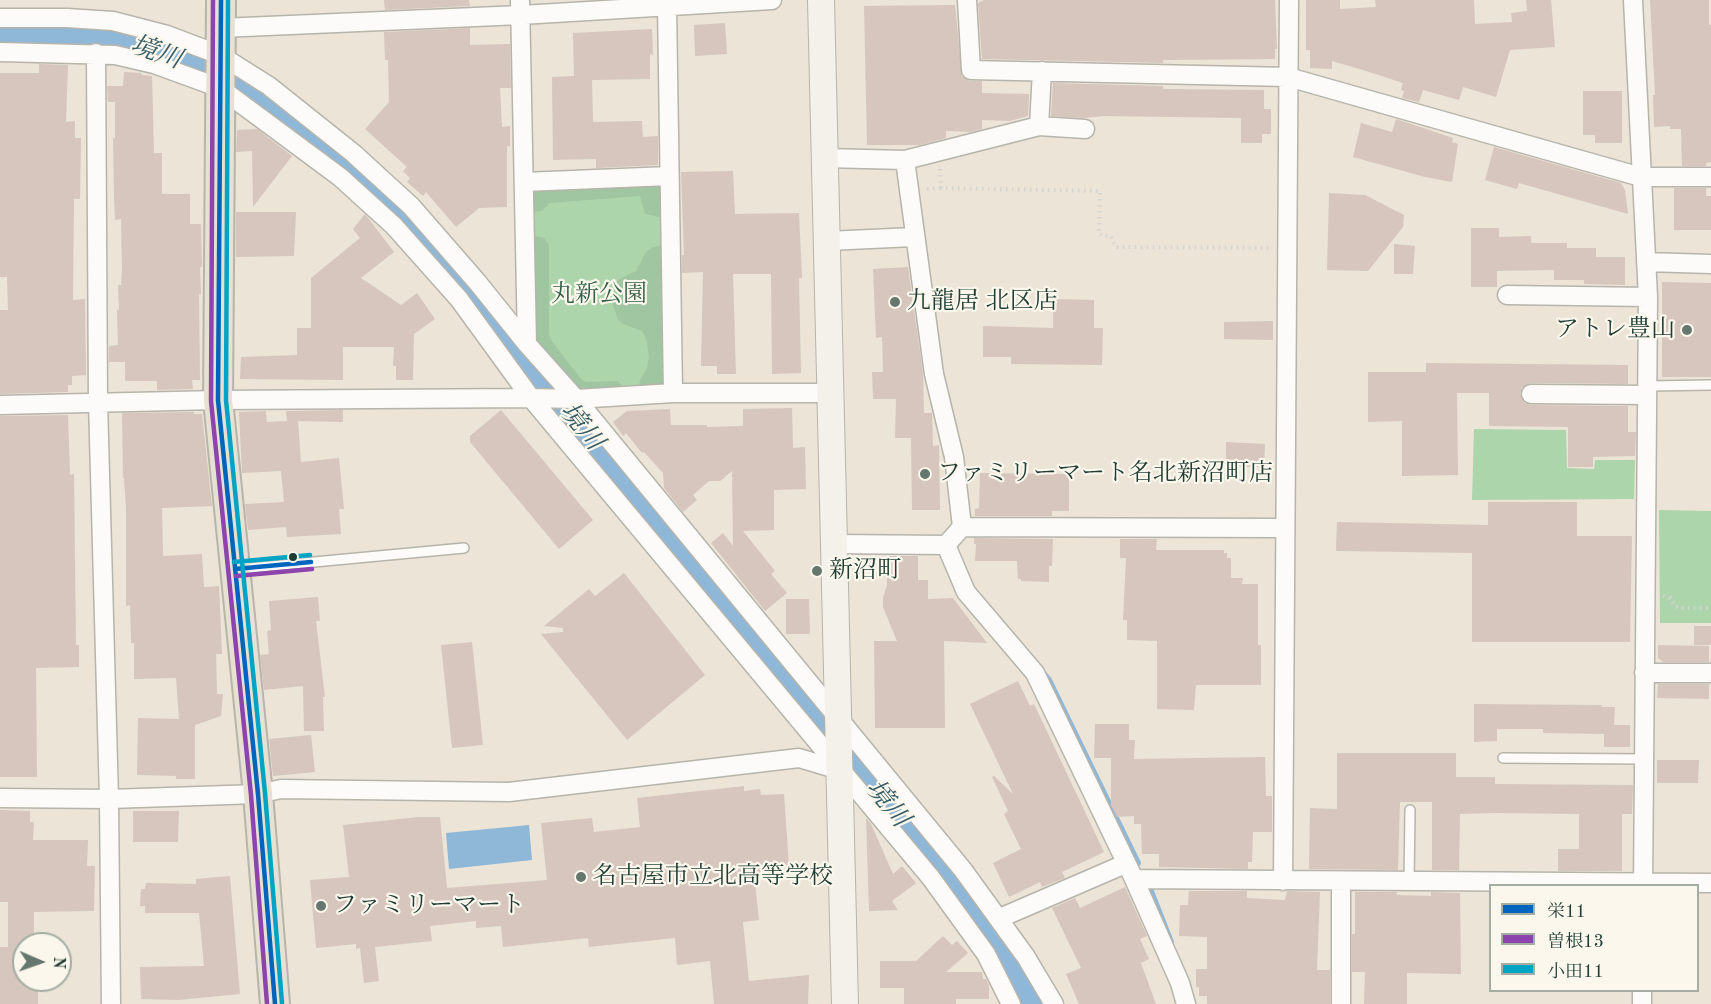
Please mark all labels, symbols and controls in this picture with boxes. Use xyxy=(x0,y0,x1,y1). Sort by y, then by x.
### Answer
water label: 境川 xyxy=(126,30,186,76)
park label: 丸新公園 xyxy=(551,281,647,309)
place label: 九龍居 北区店 xyxy=(907,288,1058,316)
marker: 九龍居 北区店 xyxy=(888,295,902,309)
place label: アトレ豊山 xyxy=(1555,316,1675,344)
marker: アトレ豊山 xyxy=(1680,323,1694,337)
water label: 境川 xyxy=(553,397,609,457)
place label: ファミリーマート名北新沼町店 xyxy=(937,460,1273,488)
marker: ファミリーマート名北新沼町店 xyxy=(918,467,932,481)
unlabelled marker xyxy=(287,551,299,563)
place label: 新沼町 xyxy=(829,557,901,585)
marker: 新沼町 xyxy=(810,564,824,578)
water label: 境川 xyxy=(859,774,915,834)
place label: 名古屋市立北高等学校 xyxy=(593,863,833,891)
marker: 名古屋市立北高等学校 xyxy=(574,870,588,884)
legend xyxy=(1489,884,1699,992)
place label: ファミリーマート xyxy=(333,892,525,920)
marker: ファミリーマート xyxy=(314,899,328,913)
text: 栄11 xyxy=(1547,903,1586,921)
north arrow xyxy=(12,932,72,992)
text: 曽根13 xyxy=(1547,933,1604,951)
text: N xyxy=(50,956,66,969)
text: 小田11 xyxy=(1547,963,1604,981)

